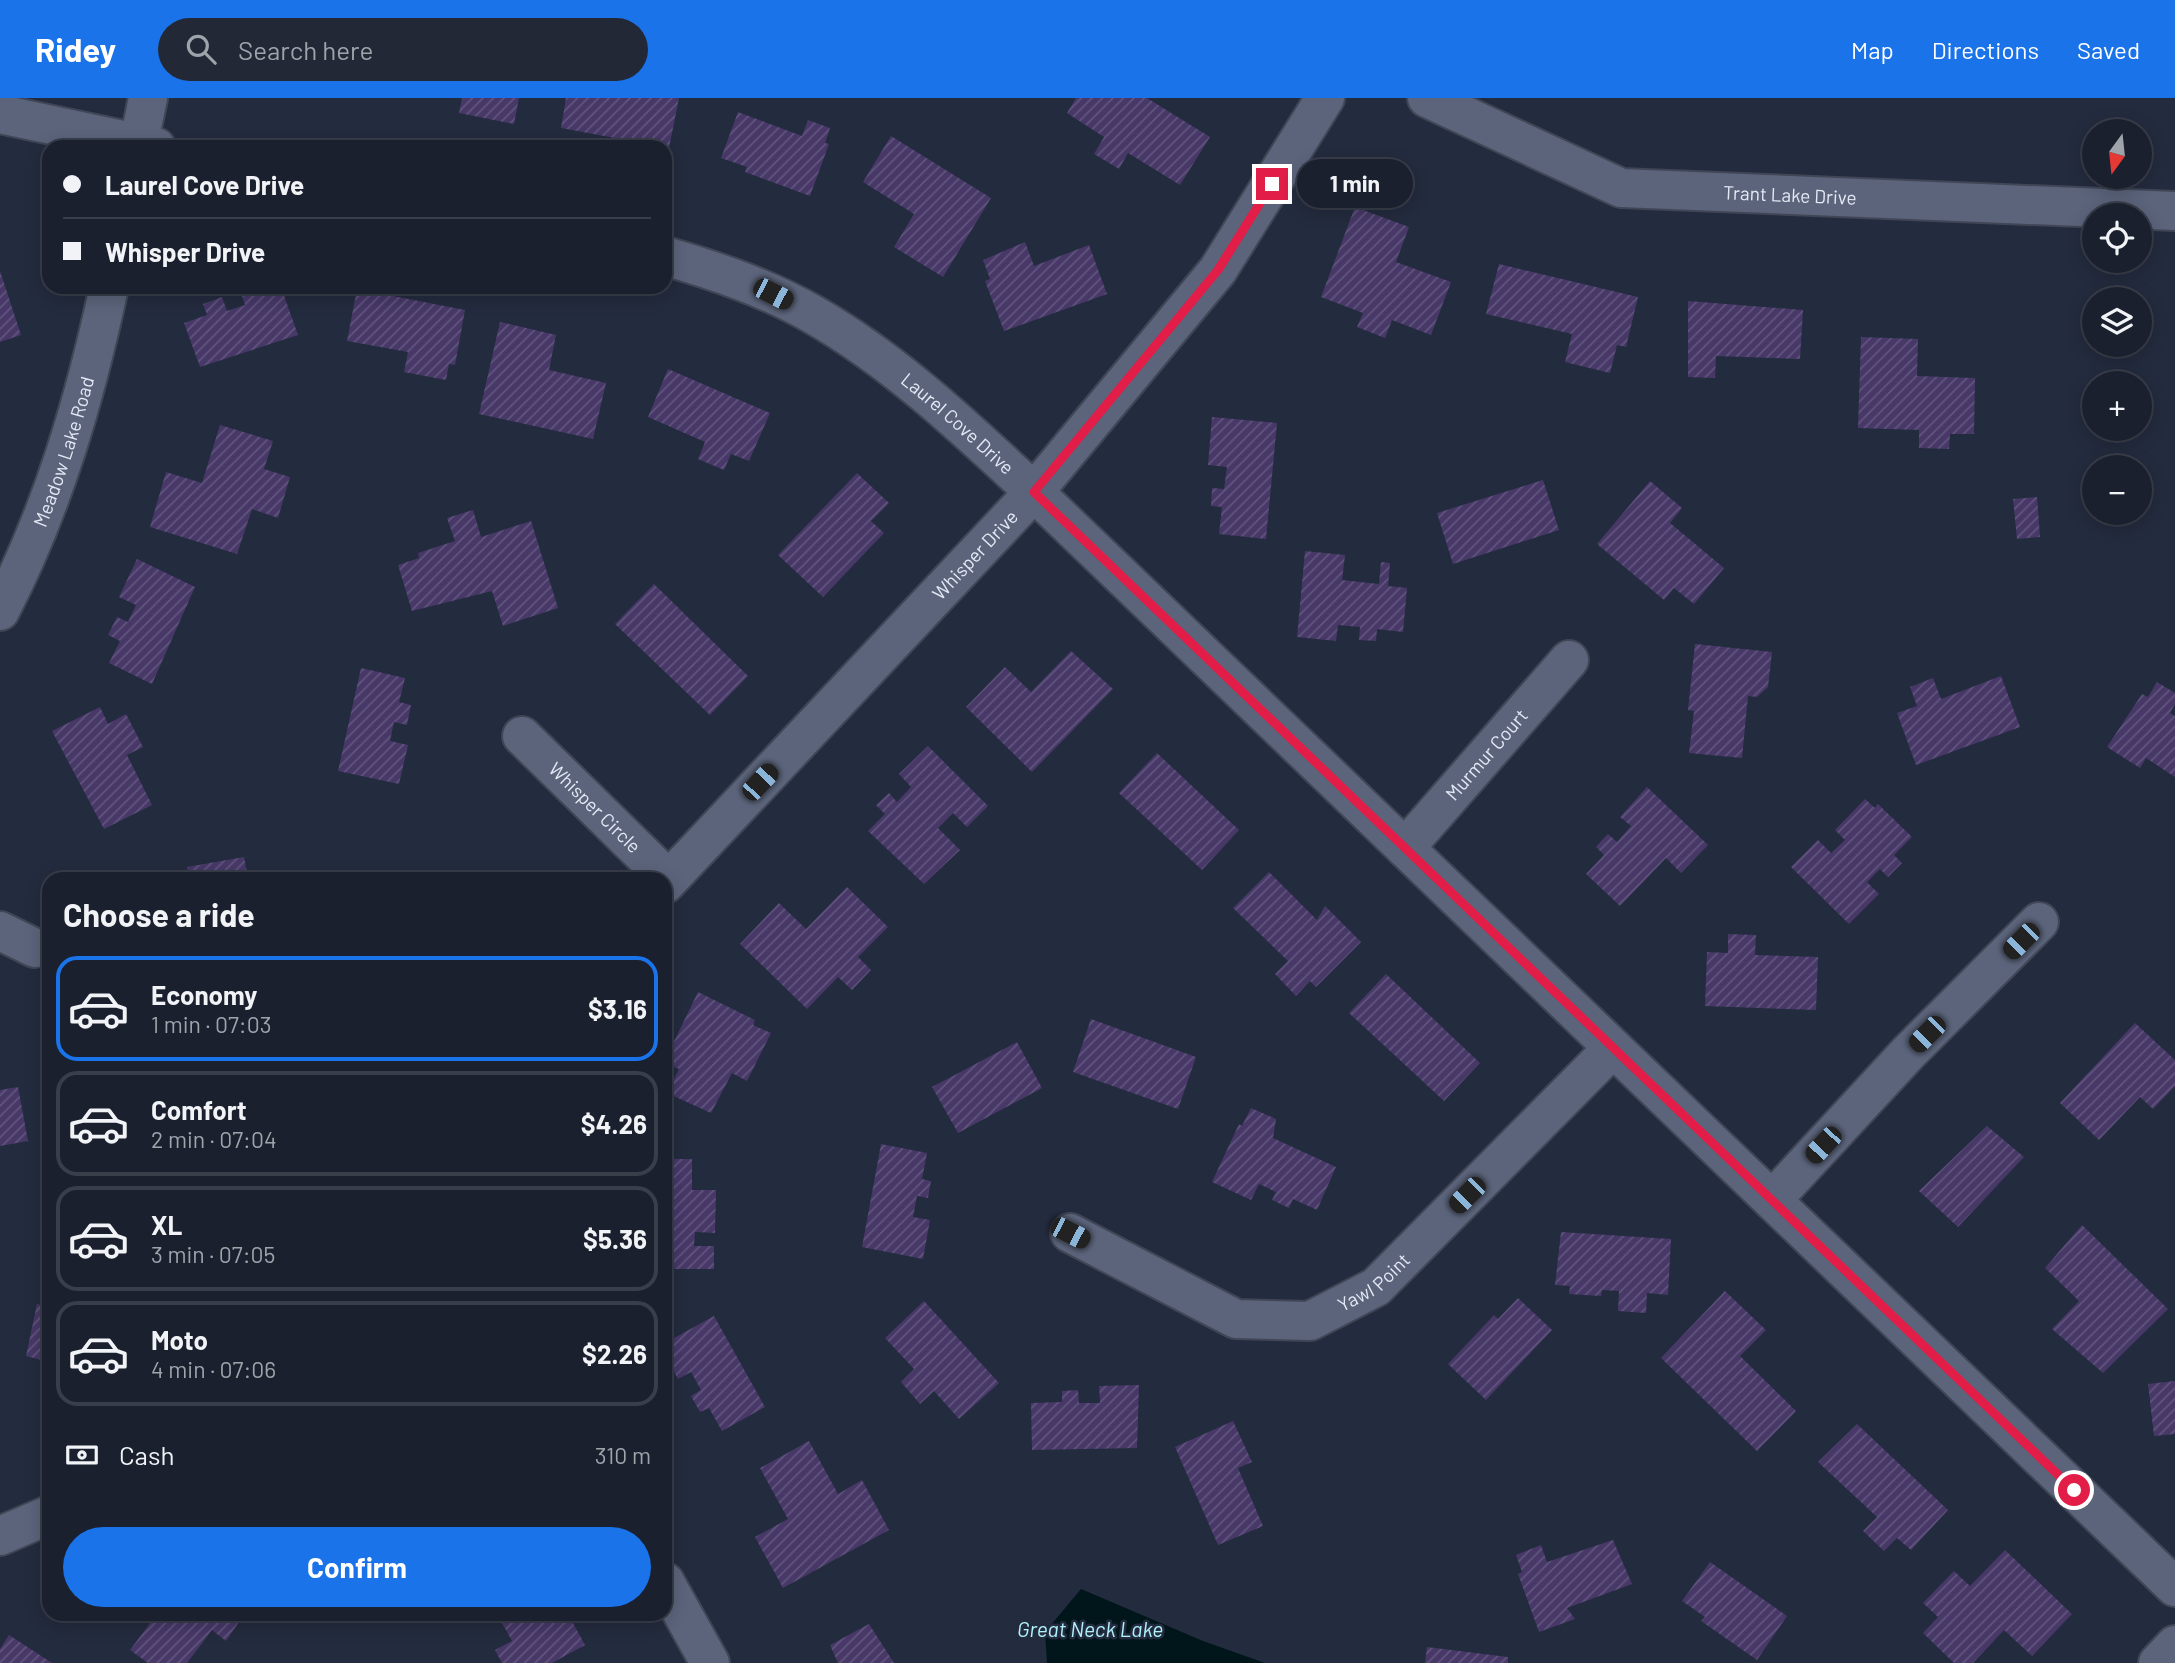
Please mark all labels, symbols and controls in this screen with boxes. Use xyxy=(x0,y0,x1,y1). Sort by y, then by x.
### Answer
search box xyxy=(158,18,648,81)
text: Ridey xyxy=(35,29,116,69)
icon: search xyxy=(182,30,220,68)
text: Search here xyxy=(238,34,373,65)
text: Map xyxy=(1851,35,1894,64)
text: Directions xyxy=(1932,35,2039,64)
text: Saved xyxy=(2077,35,2140,64)
north arrow xyxy=(2082,119,2152,189)
map controls xyxy=(2082,119,2152,525)
callout: 1 min xyxy=(1296,160,1412,208)
route end xyxy=(1256,168,1288,200)
text: Laurel Cove Drive xyxy=(105,169,304,200)
text: 1 min xyxy=(1330,169,1380,197)
street label: Trant Lake Drive xyxy=(1723,180,1857,209)
button: locate xyxy=(2082,203,2152,273)
text: Whisper Drive xyxy=(105,236,265,267)
car xyxy=(750,275,797,313)
button: layers xyxy=(2082,287,2152,357)
street label: Laurel Cove Drive xyxy=(897,367,1019,479)
button: + xyxy=(2082,371,2152,441)
street label: Meadow Lake Road xyxy=(28,374,98,530)
button: − xyxy=(2082,455,2152,525)
street label: Whisper Drive xyxy=(927,505,1022,604)
street label: Murmur Court xyxy=(1440,704,1532,805)
street label: Whisper Circle xyxy=(544,757,646,857)
car xyxy=(738,759,783,805)
text: Choose a ride xyxy=(63,895,255,933)
car xyxy=(1999,919,2044,963)
icon: car xyxy=(67,977,130,1040)
text: Economy xyxy=(151,979,257,1010)
text: $3.16 xyxy=(588,993,647,1024)
text: 1 min · 07:03 xyxy=(151,1010,271,1038)
car xyxy=(1905,1012,1950,1056)
icon: car xyxy=(67,1092,130,1155)
text: Comfort xyxy=(151,1094,247,1125)
text: $4.26 xyxy=(581,1108,647,1139)
car xyxy=(1801,1122,1846,1168)
text: 2 min · 07:04 xyxy=(151,1125,277,1153)
car xyxy=(1445,1173,1490,1217)
icon: car xyxy=(67,1207,130,1270)
text: XL xyxy=(151,1209,182,1240)
car xyxy=(1047,1214,1094,1252)
text: $5.36 xyxy=(583,1223,647,1254)
text: 3 min · 07:05 xyxy=(151,1240,275,1268)
street label: Yawl Point xyxy=(1334,1248,1414,1316)
icon: car xyxy=(67,1322,130,1385)
text: Moto xyxy=(151,1324,208,1355)
text: $2.26 xyxy=(582,1338,647,1369)
text: 4 min · 07:06 xyxy=(151,1355,276,1383)
icon: cash xyxy=(63,1436,101,1474)
text: Cash xyxy=(119,1439,174,1470)
text: 310 m xyxy=(595,1441,651,1469)
route start xyxy=(2058,1474,2090,1506)
button: Confirm xyxy=(63,1527,651,1607)
water label: Great Neck Lake xyxy=(1017,1616,1163,1641)

